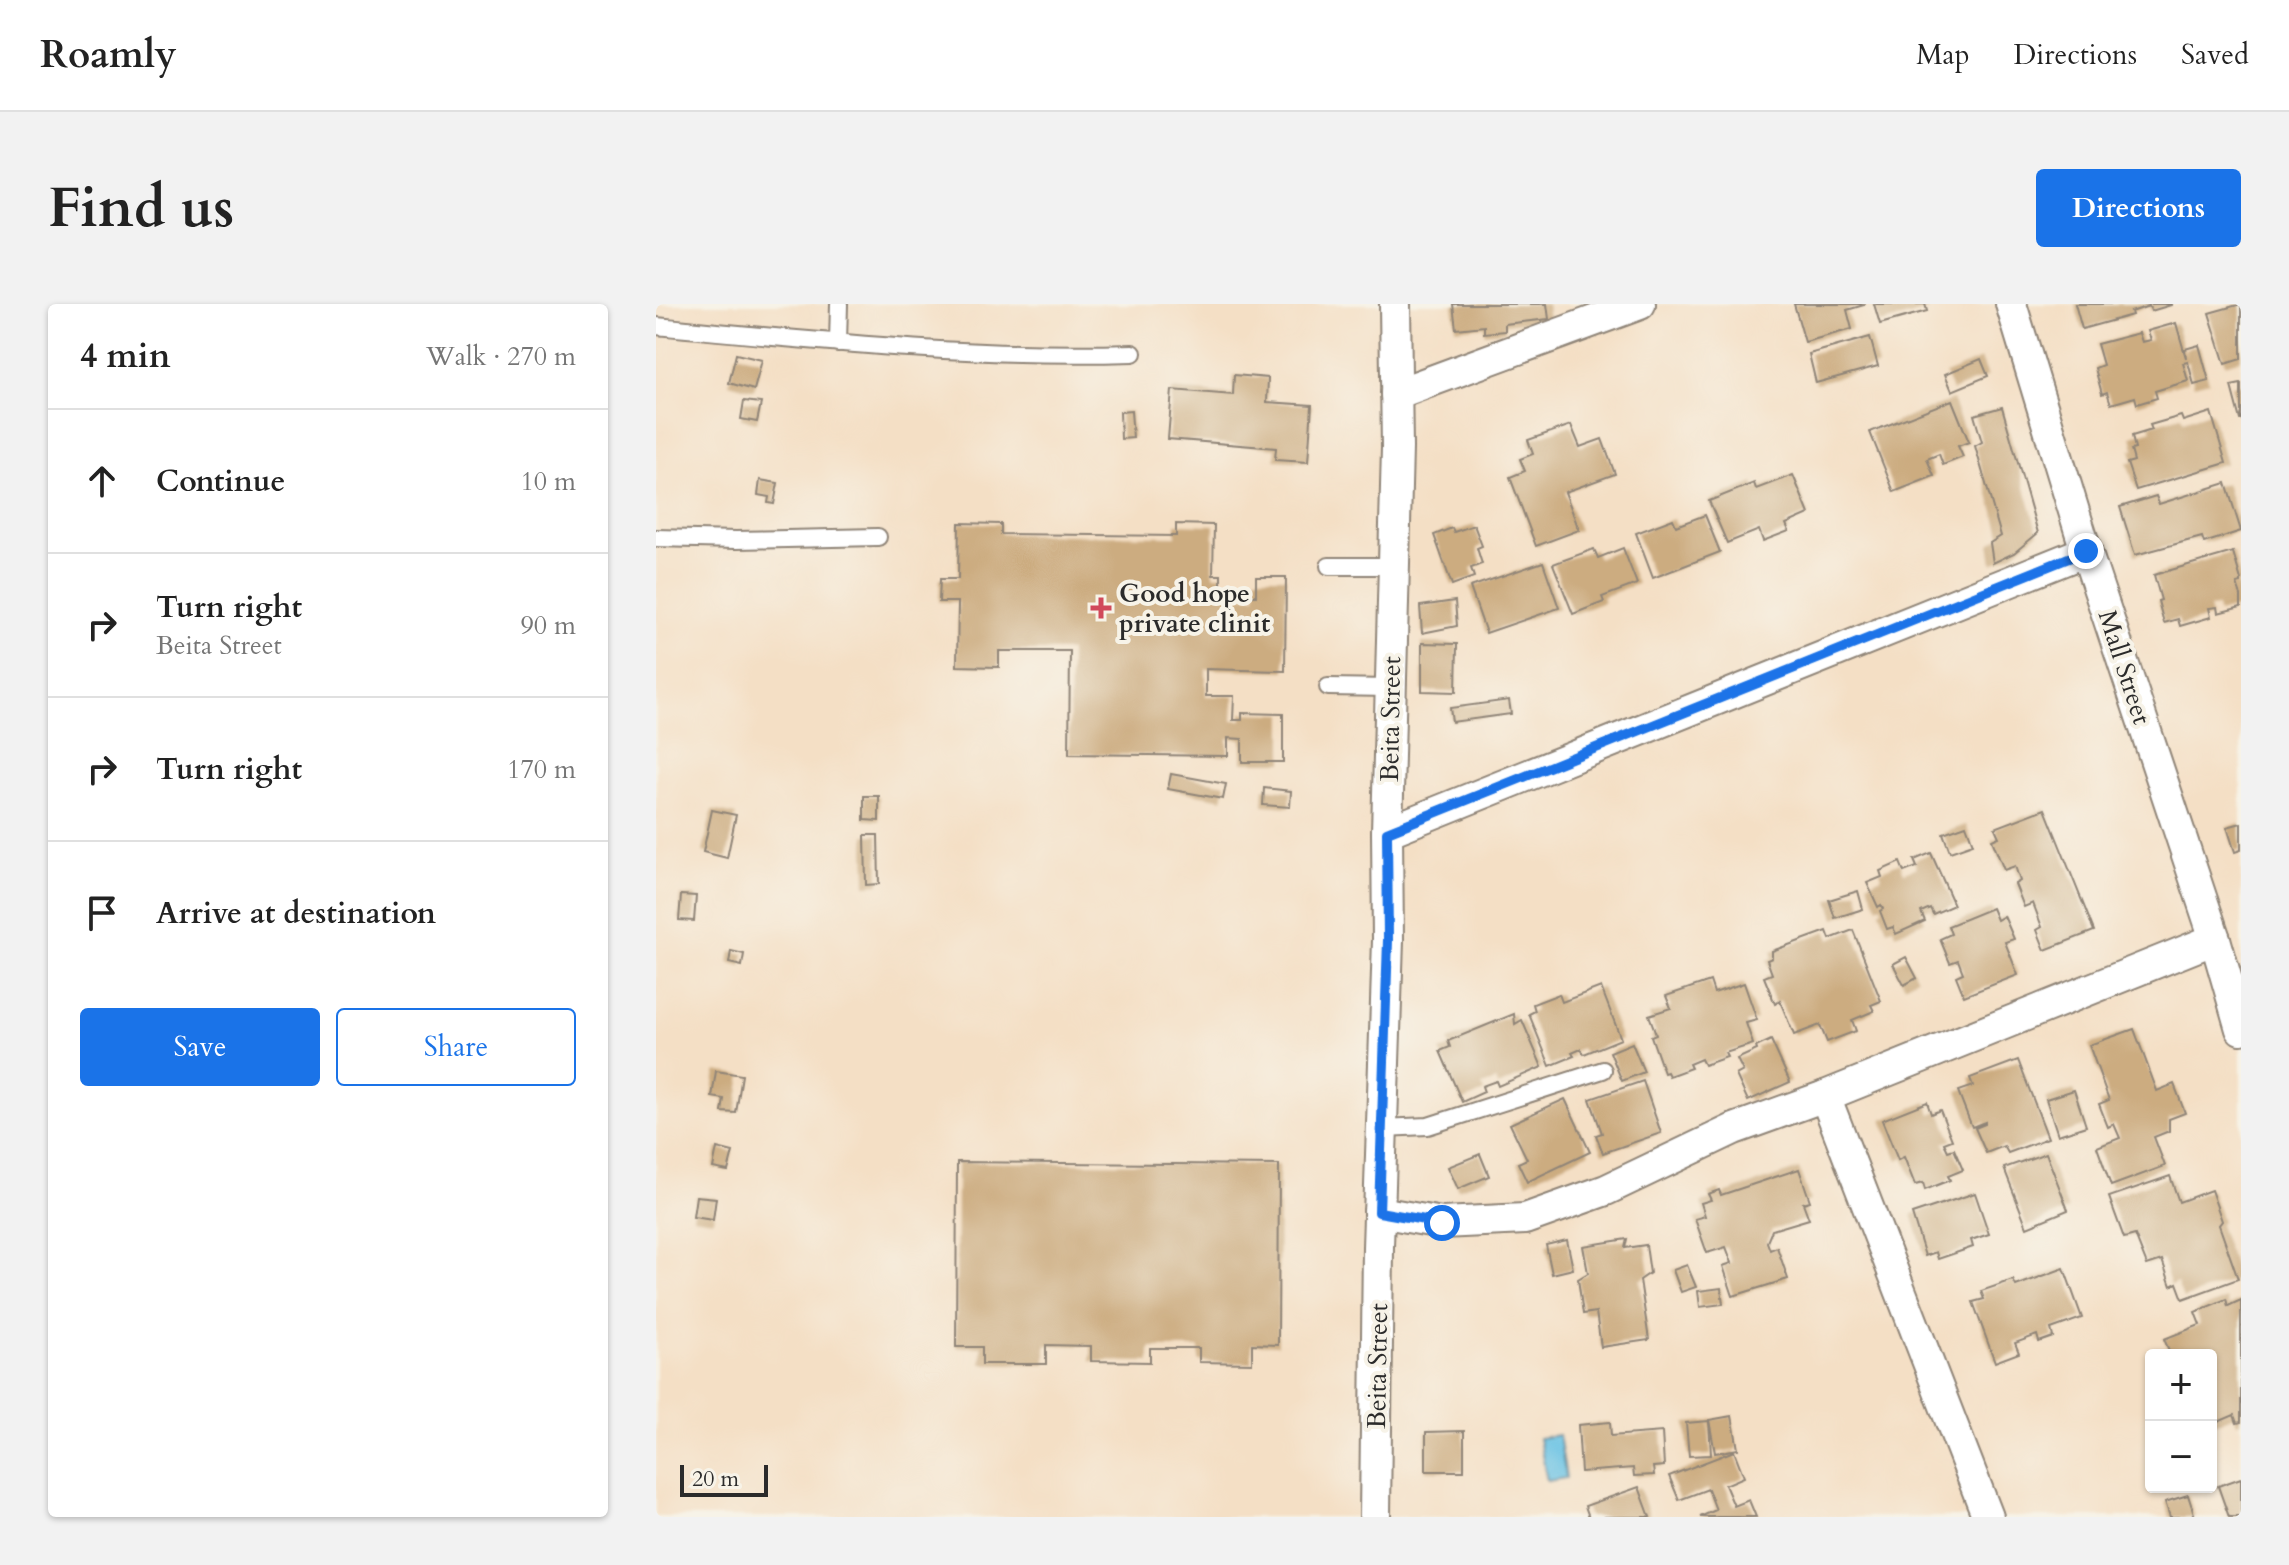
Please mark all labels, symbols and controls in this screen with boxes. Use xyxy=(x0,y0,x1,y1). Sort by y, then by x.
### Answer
text: Roamly xyxy=(40,29,177,81)
text: Map xyxy=(1916,36,1970,74)
text: Directions xyxy=(2014,36,2137,74)
text: Saved xyxy=(2181,36,2249,74)
button: Directions xyxy=(2036,169,2241,247)
text: Find us xyxy=(48,171,234,246)
text: 4 min xyxy=(80,333,171,379)
text: Walk · 270 m xyxy=(426,339,576,374)
icon: ahead xyxy=(80,459,124,503)
text: Continue xyxy=(156,461,285,502)
text: 10 m xyxy=(520,464,576,499)
route end xyxy=(2068,533,2104,569)
place label: Good hope private clinit xyxy=(1119,576,1270,641)
text: Turn right xyxy=(156,587,302,628)
marker: Good hope private clinit xyxy=(1090,597,1112,619)
icon: right xyxy=(80,603,124,647)
street label: Mall Street xyxy=(2090,605,2159,729)
text: 90 m xyxy=(520,608,576,643)
text: Beita Street xyxy=(156,628,282,663)
street label: Beita Street xyxy=(1372,656,1409,782)
icon: right xyxy=(80,747,124,791)
text: Turn right xyxy=(156,749,302,790)
text: 170 m xyxy=(507,752,576,787)
icon: arrive xyxy=(80,891,124,935)
text: Arrive at destination xyxy=(156,893,436,934)
button: Save xyxy=(80,1008,320,1086)
button: Share xyxy=(336,1008,576,1086)
route start xyxy=(1424,1205,1460,1241)
street label: Beita Street xyxy=(1359,1303,1396,1429)
map controls xyxy=(2145,1349,2217,1493)
button: + xyxy=(2145,1349,2217,1421)
button: − xyxy=(2145,1421,2217,1493)
scale bar xyxy=(680,1461,768,1497)
text: 20 m xyxy=(692,1464,739,1494)

